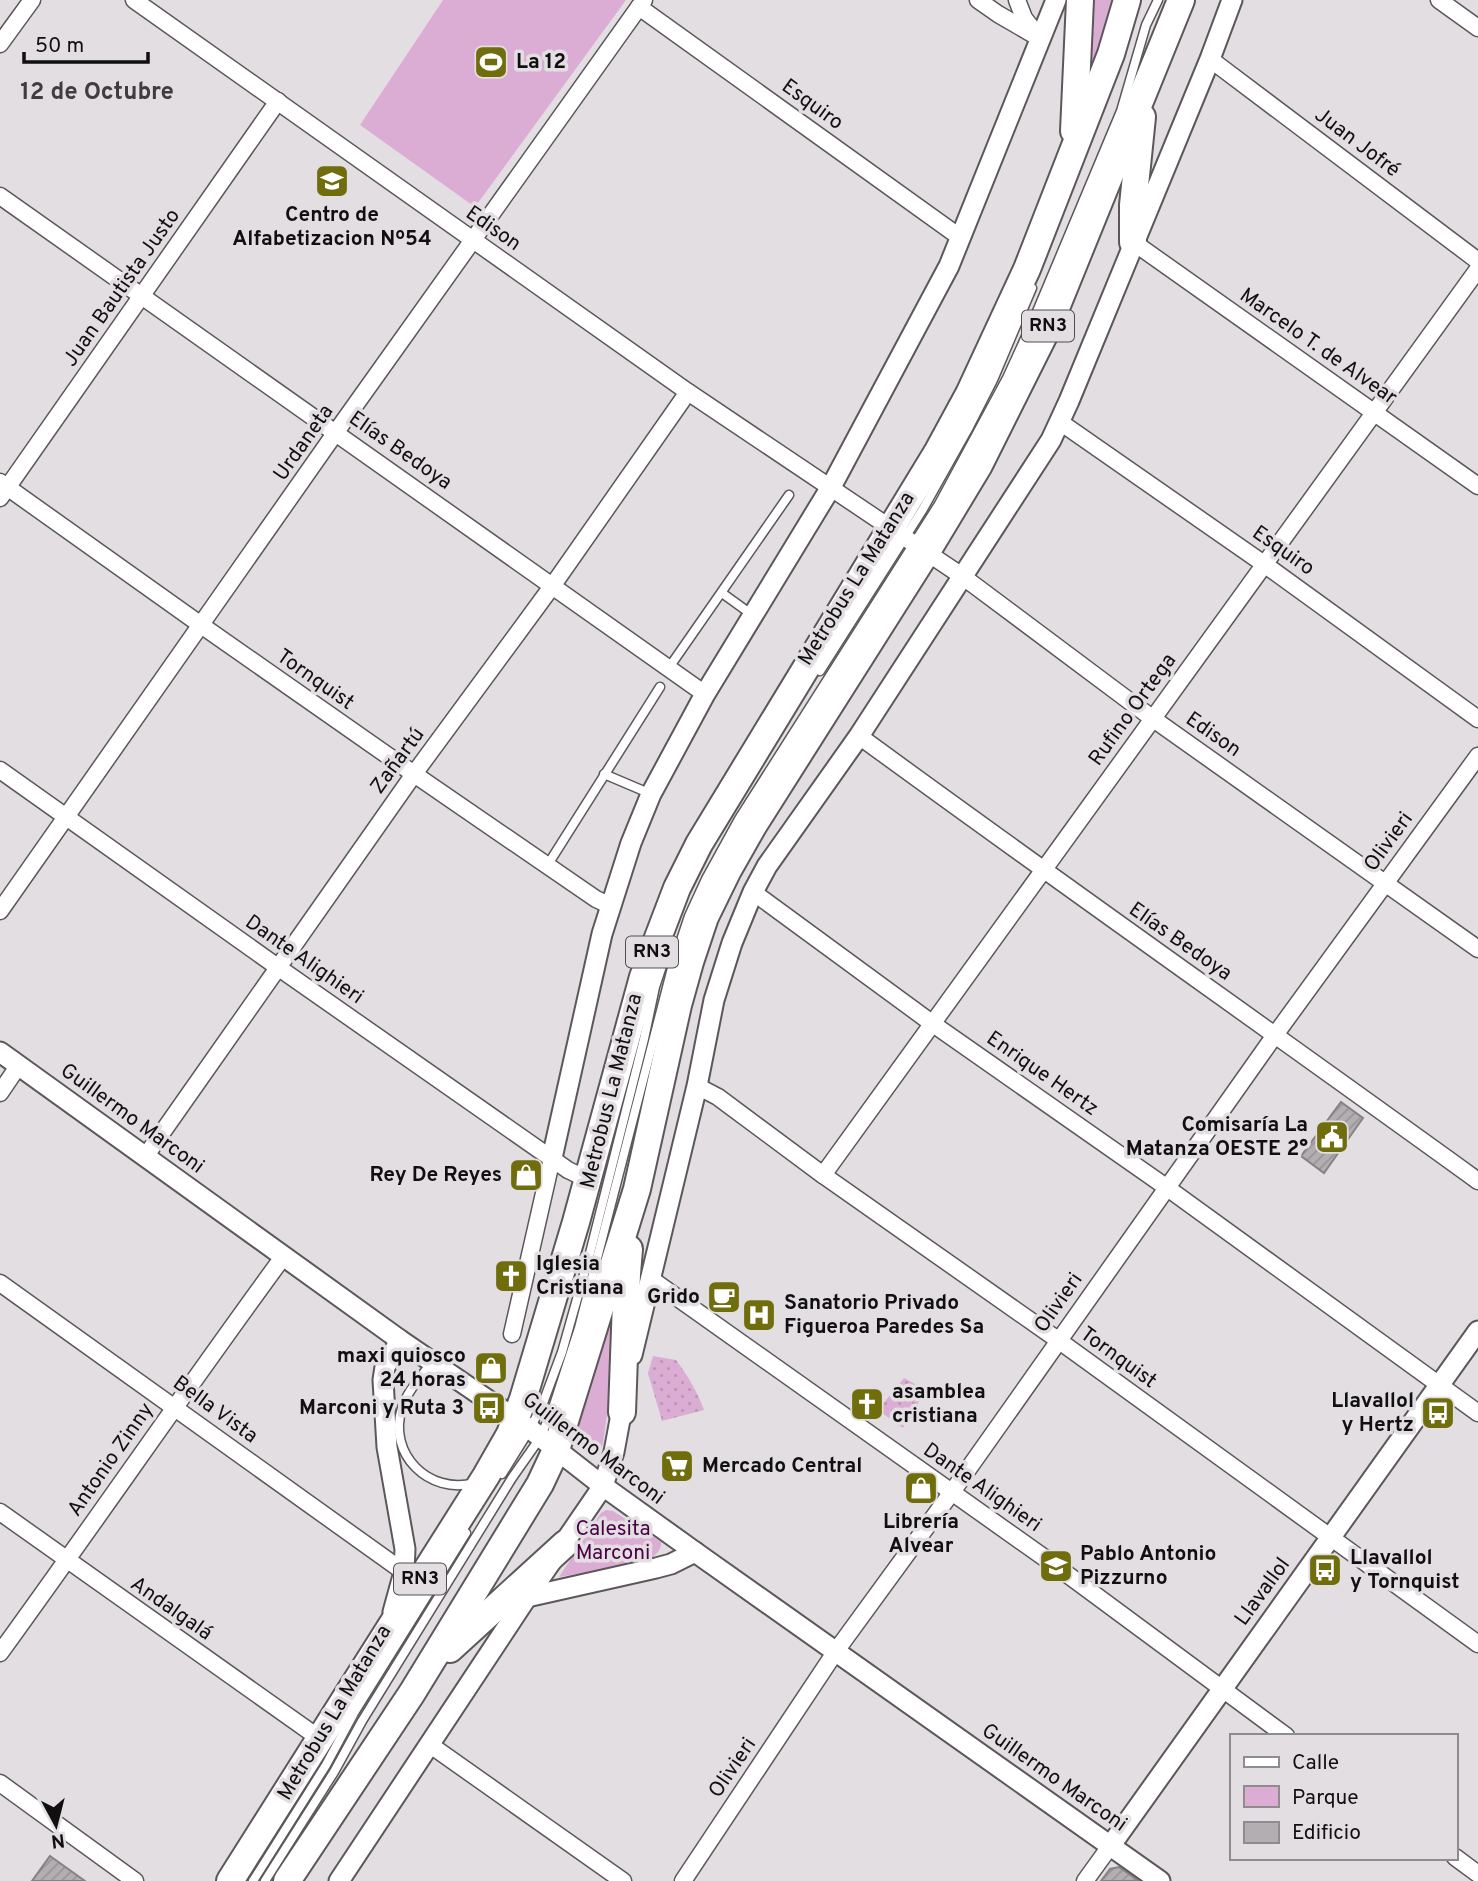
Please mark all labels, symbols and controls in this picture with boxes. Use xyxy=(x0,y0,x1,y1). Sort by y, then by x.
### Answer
scale bar xyxy=(24,21,149,65)
text: 50 m xyxy=(35,33,84,60)
sports icon: La 12 xyxy=(472,43,510,81)
place label: La 12 xyxy=(516,49,566,76)
street label: Esquiro xyxy=(776,73,848,137)
district label: 12 de Octubre xyxy=(20,78,174,108)
street label: Juan Jofré xyxy=(1309,102,1405,184)
school or university icon: Centro de Alfabetizacion Nº54 xyxy=(313,162,351,200)
street label: Edison xyxy=(460,200,526,258)
place label: Centro de Alfabetizacion Nº54 xyxy=(232,202,432,253)
street label: Juan Bautista Justo xyxy=(57,204,187,372)
street label: Marcelo T. de Alvear xyxy=(1234,282,1402,412)
road number: RN3 xyxy=(1022,310,1074,342)
street label: Urdaneta xyxy=(268,400,340,486)
street label: Elías Bedoya xyxy=(343,406,457,496)
street label: Metrobus La Matanza xyxy=(793,487,921,671)
street label: Esquiro xyxy=(1247,520,1319,582)
street label: Tornquist xyxy=(271,643,359,717)
street label: Rufino Ortega xyxy=(1083,648,1183,772)
street label: Edison xyxy=(1180,706,1246,764)
street label: Zañartú xyxy=(365,722,431,800)
street label: Olivieri xyxy=(1358,807,1420,877)
street label: Elías Bedoya xyxy=(1123,897,1237,987)
street label: Dante Alighieri xyxy=(239,909,369,1011)
road number: RN3 xyxy=(626,936,678,968)
street label: Metrobus La Matanza xyxy=(575,991,649,1191)
street label: Enrique Hertz xyxy=(981,1025,1103,1123)
street label: Guillermo Marconi xyxy=(55,1058,209,1180)
place label: Comisaría La Matanza OESTE 2° xyxy=(1126,1112,1308,1163)
public building icon: Comisaría La Matanza OESTE 2° xyxy=(1313,1118,1351,1156)
shop icon: Rey De Reyes xyxy=(507,1156,545,1194)
place label: Rey De Reyes xyxy=(370,1162,502,1189)
place label: Iglesia Cristiana xyxy=(536,1251,624,1302)
church icon: Iglesia Cristiana xyxy=(492,1257,530,1295)
street label: Olivieri xyxy=(1029,1268,1089,1338)
cafe icon: Grido xyxy=(705,1278,743,1316)
place label: Grido xyxy=(647,1284,700,1311)
place label: Sanatorio Privado Figueroa Paredes Sa xyxy=(784,1290,984,1341)
hospital icon: Sanatorio Privado Figueroa Paredes Sa xyxy=(740,1296,778,1334)
street label: Tornquist xyxy=(1074,1321,1162,1395)
place label: maxi quiosco 24 horas xyxy=(337,1343,466,1394)
shop icon: maxi quiosco 24 horas xyxy=(472,1349,510,1387)
street label: Bella Vista xyxy=(167,1370,263,1450)
place label: asamblea cristiana xyxy=(892,1379,986,1430)
church icon: asamblea cristiana xyxy=(848,1385,886,1423)
street label: Guillermo Marconi xyxy=(516,1387,670,1511)
place label: Llavallol y Hertz xyxy=(1331,1388,1414,1439)
bus stop icon: Marconi y Ruta 3 xyxy=(470,1389,508,1427)
bus stop icon: Llavallol y Hertz xyxy=(1419,1394,1457,1432)
place label: Marconi y Ruta 3 xyxy=(299,1395,464,1422)
street label: Antonio Zinny xyxy=(62,1398,160,1522)
street label: Dante Alighieri xyxy=(917,1437,1047,1539)
supermarket icon: Mercado Central xyxy=(658,1447,696,1485)
place label: Mercado Central xyxy=(702,1453,862,1480)
shop icon: Librería Alvear xyxy=(902,1469,940,1507)
place label: Librería Alvear xyxy=(883,1509,959,1560)
park label: Calesita Marconi xyxy=(575,1516,651,1567)
place label: Pablo Antonio Pizzurno xyxy=(1080,1541,1216,1592)
place label: Llavallol y Tornquist xyxy=(1350,1545,1460,1596)
school or university icon: Pablo Antonio Pizzurno xyxy=(1037,1547,1075,1585)
bus stop icon: Llavallol y Tornquist xyxy=(1306,1551,1344,1589)
street label: Llavallol xyxy=(1229,1553,1297,1631)
road number: RN3 xyxy=(394,1564,446,1595)
street label: Andalgalá xyxy=(125,1571,217,1647)
street label: Metrobus La Matanza xyxy=(272,1620,398,1806)
street label: Guillermo Marconi xyxy=(976,1718,1132,1838)
street label: Olivieri xyxy=(703,1733,763,1803)
legend xyxy=(1230,1734,1457,1860)
text: Calle xyxy=(1292,1750,1339,1777)
text: Parque xyxy=(1292,1785,1359,1812)
north arrow xyxy=(21,1790,91,1860)
text: Edificio xyxy=(1292,1820,1361,1847)
text: N xyxy=(50,1827,66,1853)

